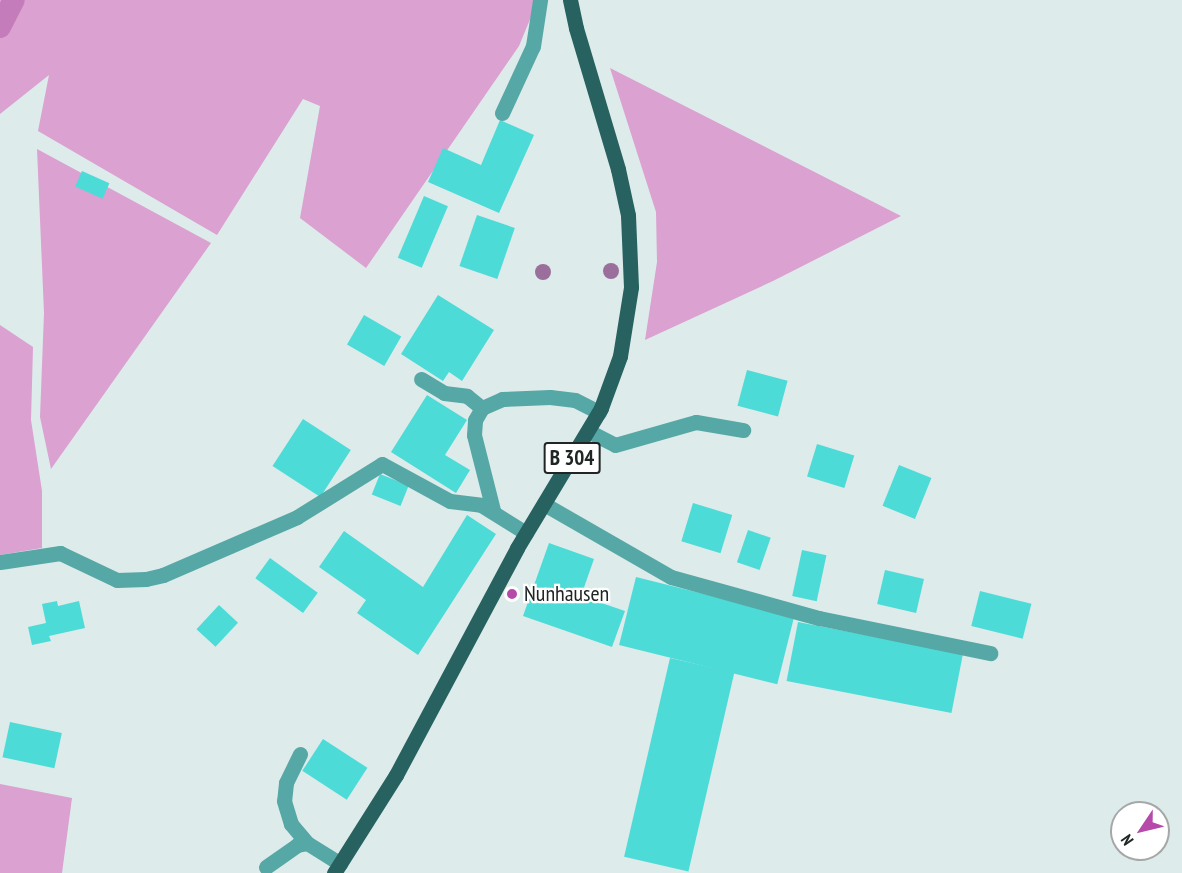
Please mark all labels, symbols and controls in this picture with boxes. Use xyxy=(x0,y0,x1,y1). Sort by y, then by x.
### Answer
road number: B 304 xyxy=(544,440,600,476)
place label: Nunhausen xyxy=(524,581,609,607)
marker: Nunhausen xyxy=(505,587,519,601)
north arrow xyxy=(1110,801,1170,861)
text: N xyxy=(1116,831,1138,849)

